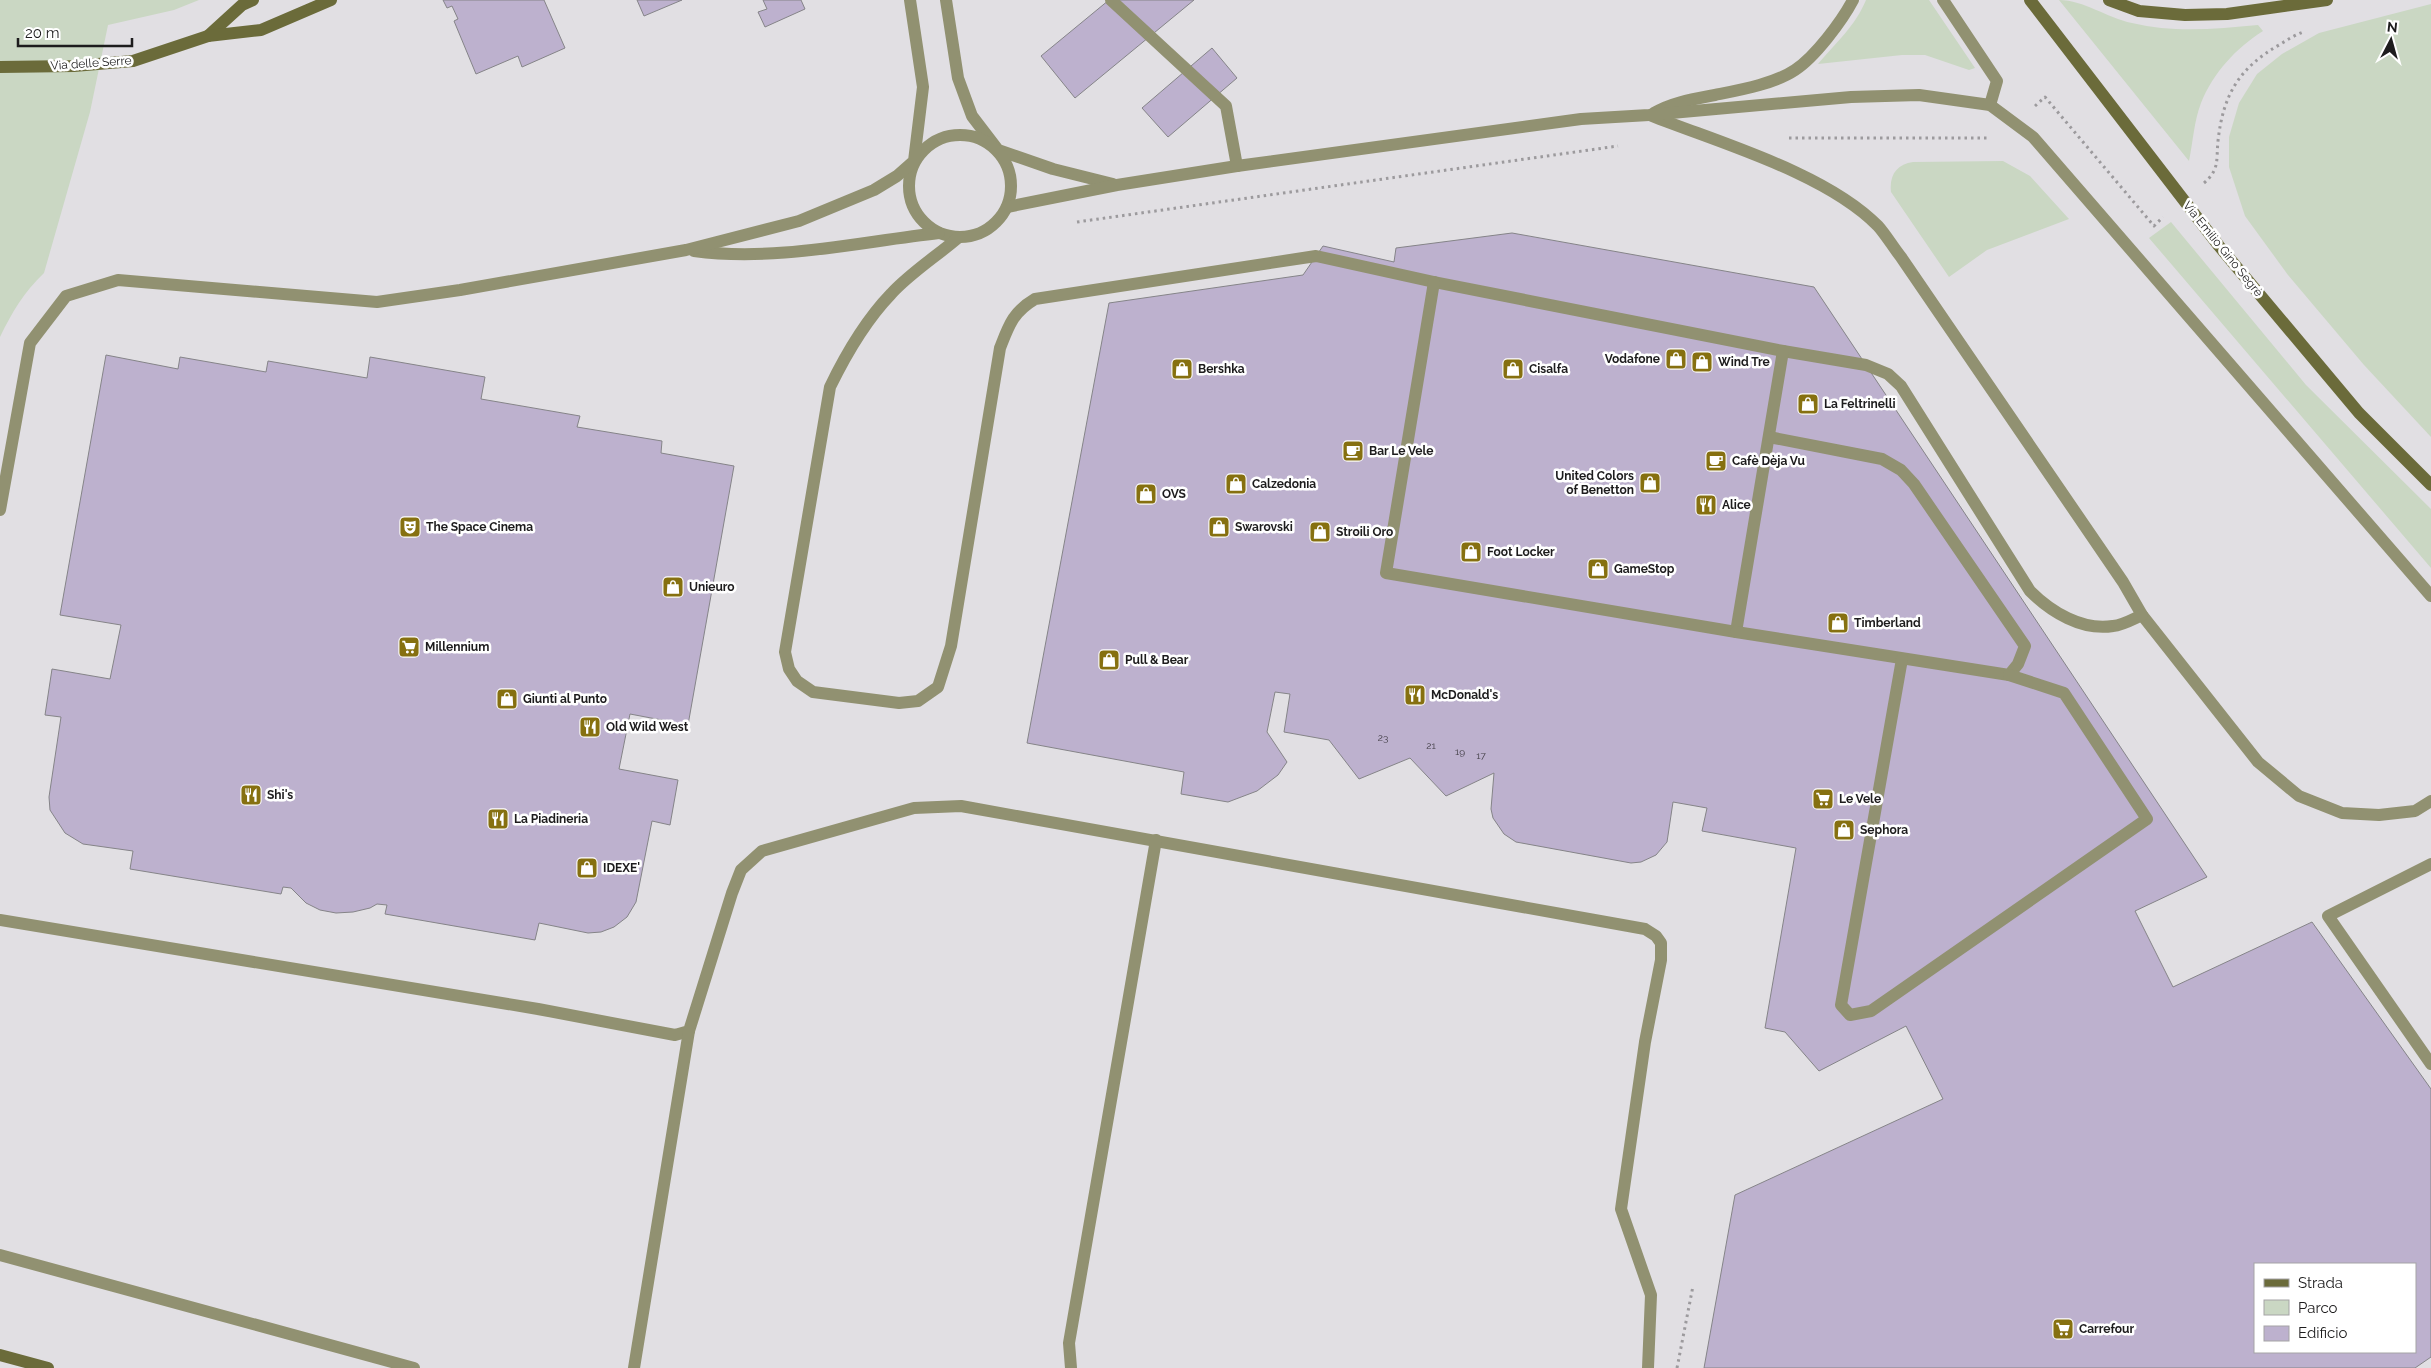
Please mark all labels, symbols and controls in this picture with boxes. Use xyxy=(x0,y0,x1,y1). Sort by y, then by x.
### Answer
scale bar xyxy=(18,15,131,47)
north arrow xyxy=(2366,15,2416,65)
text: N xyxy=(2386,19,2399,36)
text: 20 m xyxy=(25,24,60,42)
street label: Via delle Serre xyxy=(50,53,132,73)
street label: Via Emilio Gino Segrè xyxy=(2180,199,2266,299)
shop icon: Vodafone xyxy=(1664,347,1688,371)
shop icon: Wind Tre xyxy=(1690,350,1714,374)
place label: Vodafone xyxy=(1605,352,1660,366)
place label: Wind Tre xyxy=(1718,355,1770,369)
shop icon: Bershka xyxy=(1170,357,1194,381)
shop icon: Cisalfa xyxy=(1501,357,1525,381)
place label: Bershka xyxy=(1198,362,1245,376)
place label: Cisalfa xyxy=(1529,362,1568,376)
shop icon: La Feltrinelli xyxy=(1796,392,1820,416)
place label: La Feltrinelli xyxy=(1824,397,1896,411)
cafe icon: Bar Le Vele xyxy=(1341,439,1365,463)
place label: Bar Le Vele xyxy=(1369,444,1433,458)
cafe icon: Cafè Dèja Vu xyxy=(1704,449,1728,473)
place label: Cafè Dèja Vu xyxy=(1732,454,1805,468)
place label: United Colors of Benetton xyxy=(1555,469,1634,497)
shop icon: United Colors of Benetton xyxy=(1638,471,1662,495)
shop icon: Calzedonia xyxy=(1224,472,1248,496)
place label: Calzedonia xyxy=(1252,477,1316,491)
shop icon: OVS xyxy=(1134,482,1158,506)
place label: OVS xyxy=(1162,487,1186,501)
restaurant icon: Alice xyxy=(1694,493,1718,517)
place label: Alice xyxy=(1722,498,1751,512)
theatre icon: The Space Cinema xyxy=(398,515,422,539)
shop icon: Swarovski xyxy=(1207,515,1231,539)
place label: The Space Cinema xyxy=(426,520,533,534)
place label: Swarovski xyxy=(1235,520,1293,534)
shop icon: Stroili Oro xyxy=(1308,520,1332,544)
place label: Stroili Oro xyxy=(1336,525,1393,539)
shop icon: Foot Locker xyxy=(1459,540,1483,564)
place label: Foot Locker xyxy=(1487,545,1555,559)
shop icon: GameStop xyxy=(1586,557,1610,581)
place label: GameStop xyxy=(1614,562,1675,576)
shop icon: Unieuro xyxy=(661,575,685,599)
place label: Unieuro xyxy=(689,580,735,594)
shop icon: Timberland xyxy=(1826,611,1850,635)
place label: Timberland xyxy=(1854,616,1921,630)
supermarket icon: Millennium xyxy=(397,635,421,659)
place label: Millennium xyxy=(425,640,489,654)
shop icon: Pull & Bear xyxy=(1097,648,1121,672)
place label: Pull & Bear xyxy=(1125,653,1189,667)
restaurant icon: McDonald's xyxy=(1403,683,1427,707)
shop icon: Giunti al Punto xyxy=(495,687,519,711)
place label: McDonald's xyxy=(1431,688,1498,702)
place label: Giunti al Punto xyxy=(523,692,607,706)
restaurant icon: Old Wild West xyxy=(578,715,602,739)
place label: Old Wild West xyxy=(606,720,689,734)
house number: 23 xyxy=(1378,732,1388,743)
house number: 21 xyxy=(1426,740,1436,751)
house number: 19 xyxy=(1455,746,1465,757)
house number: 17 xyxy=(1476,750,1486,761)
restaurant icon: Shi's xyxy=(239,783,263,807)
supermarket icon: Le Vele xyxy=(1811,787,1835,811)
place label: Shi's xyxy=(267,788,293,802)
place label: Le Vele xyxy=(1839,792,1881,806)
restaurant icon: La Piadineria xyxy=(486,807,510,831)
place label: La Piadineria xyxy=(514,812,588,826)
shop icon: Sephora xyxy=(1832,818,1856,842)
place label: Sephora xyxy=(1860,823,1908,837)
shop icon: IDEXE' xyxy=(575,856,599,880)
place label: IDEXE' xyxy=(603,861,640,875)
legend xyxy=(2254,1263,2416,1353)
text: Strada xyxy=(2298,1274,2343,1292)
text: Parco xyxy=(2298,1299,2338,1317)
supermarket icon: Carrefour xyxy=(2051,1317,2075,1341)
place label: Carrefour xyxy=(2079,1322,2135,1336)
text: Edificio xyxy=(2298,1324,2348,1342)

